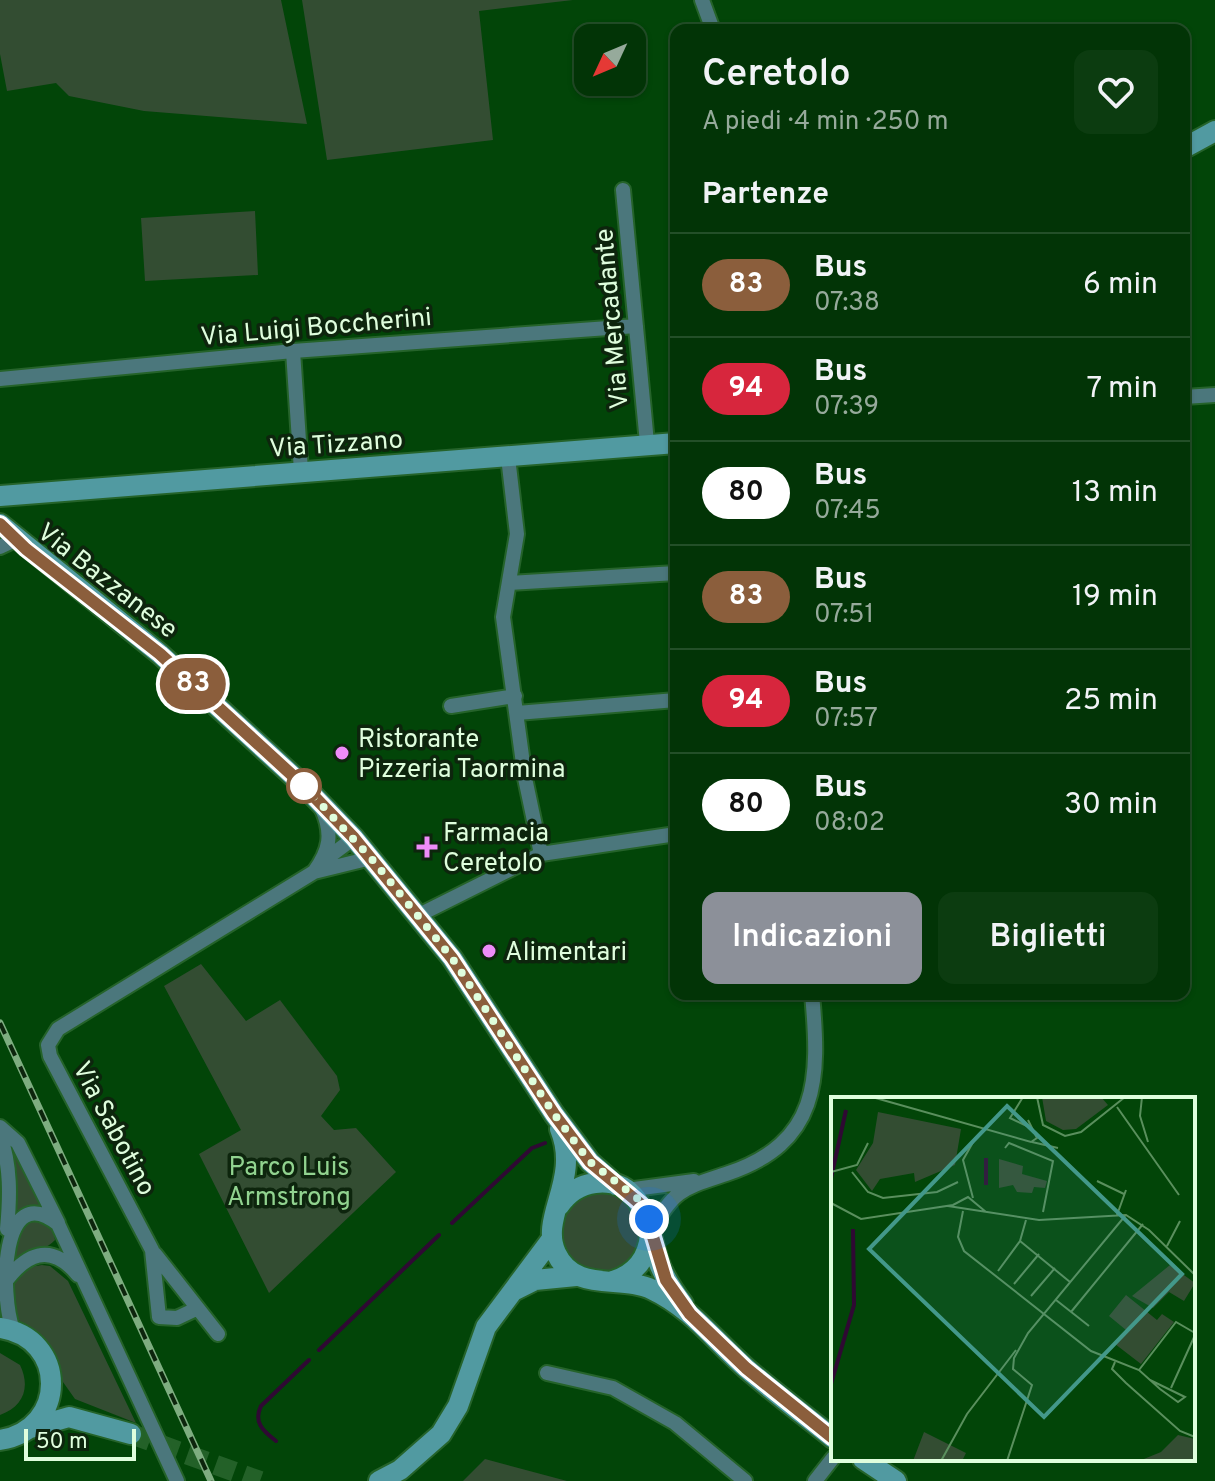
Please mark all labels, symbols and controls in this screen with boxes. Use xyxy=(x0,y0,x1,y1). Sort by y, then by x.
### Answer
north arrow xyxy=(574,24,646,96)
map controls xyxy=(574,24,646,96)
button: heart xyxy=(1074,50,1158,134)
text: Ceretolo xyxy=(702,51,851,100)
text: A piedi · 4 min · 250 m xyxy=(702,106,948,139)
text: Partenze xyxy=(702,177,829,214)
street label: Via Mercadante xyxy=(589,227,638,411)
text: Bus xyxy=(814,250,867,287)
text: 83 xyxy=(729,267,763,303)
text: 6 min xyxy=(1083,267,1158,304)
text: 07:38 xyxy=(814,287,880,320)
street label: Via Luigi Boccherini xyxy=(199,302,433,355)
text: Bus xyxy=(814,354,867,391)
text: 94 xyxy=(728,371,764,407)
text: 7 min xyxy=(1087,371,1158,408)
text: 07:39 xyxy=(814,391,879,424)
street label: Via Tizzano xyxy=(268,424,404,467)
text: Bus xyxy=(814,458,867,495)
text: 80 xyxy=(728,475,764,511)
text: 13 min xyxy=(1072,475,1158,512)
text: 07:45 xyxy=(814,495,881,528)
street label: Via Bazzanese xyxy=(30,517,183,647)
text: Bus xyxy=(814,562,867,599)
text: 83 xyxy=(729,579,763,615)
text: 19 min xyxy=(1072,579,1158,616)
text: 07:51 xyxy=(814,599,874,632)
line badge: 83 xyxy=(157,658,229,710)
text: 83 xyxy=(176,666,210,702)
text: Bus xyxy=(814,666,867,703)
text: 94 xyxy=(728,683,764,719)
text: 25 min xyxy=(1064,683,1158,720)
text: 07:57 xyxy=(814,703,878,736)
place label: Ristorante Pizzeria Taormina xyxy=(358,724,566,787)
marker: Ristorante Pizzeria Taormina xyxy=(333,744,351,762)
unlabelled marker xyxy=(287,769,321,803)
text: Bus xyxy=(814,770,867,807)
text: 80 xyxy=(728,787,764,823)
text: 30 min xyxy=(1064,787,1158,824)
text: 08:02 xyxy=(814,807,885,840)
place label: Farmacia Ceretolo xyxy=(443,818,549,881)
marker: Farmacia Ceretolo xyxy=(418,838,436,856)
button: Indicazioni xyxy=(702,892,922,984)
button: Biglietti xyxy=(938,892,1158,984)
place label: Alimentari xyxy=(505,937,627,970)
marker: Alimentari xyxy=(480,942,498,960)
street label: Via Sabotino xyxy=(64,1056,162,1202)
inset map xyxy=(831,1097,1195,1461)
park label: Parco Luis Armstrong xyxy=(227,1152,351,1215)
your location xyxy=(629,1199,669,1239)
scale bar xyxy=(24,1425,136,1461)
text: 50 m xyxy=(36,1429,88,1456)

